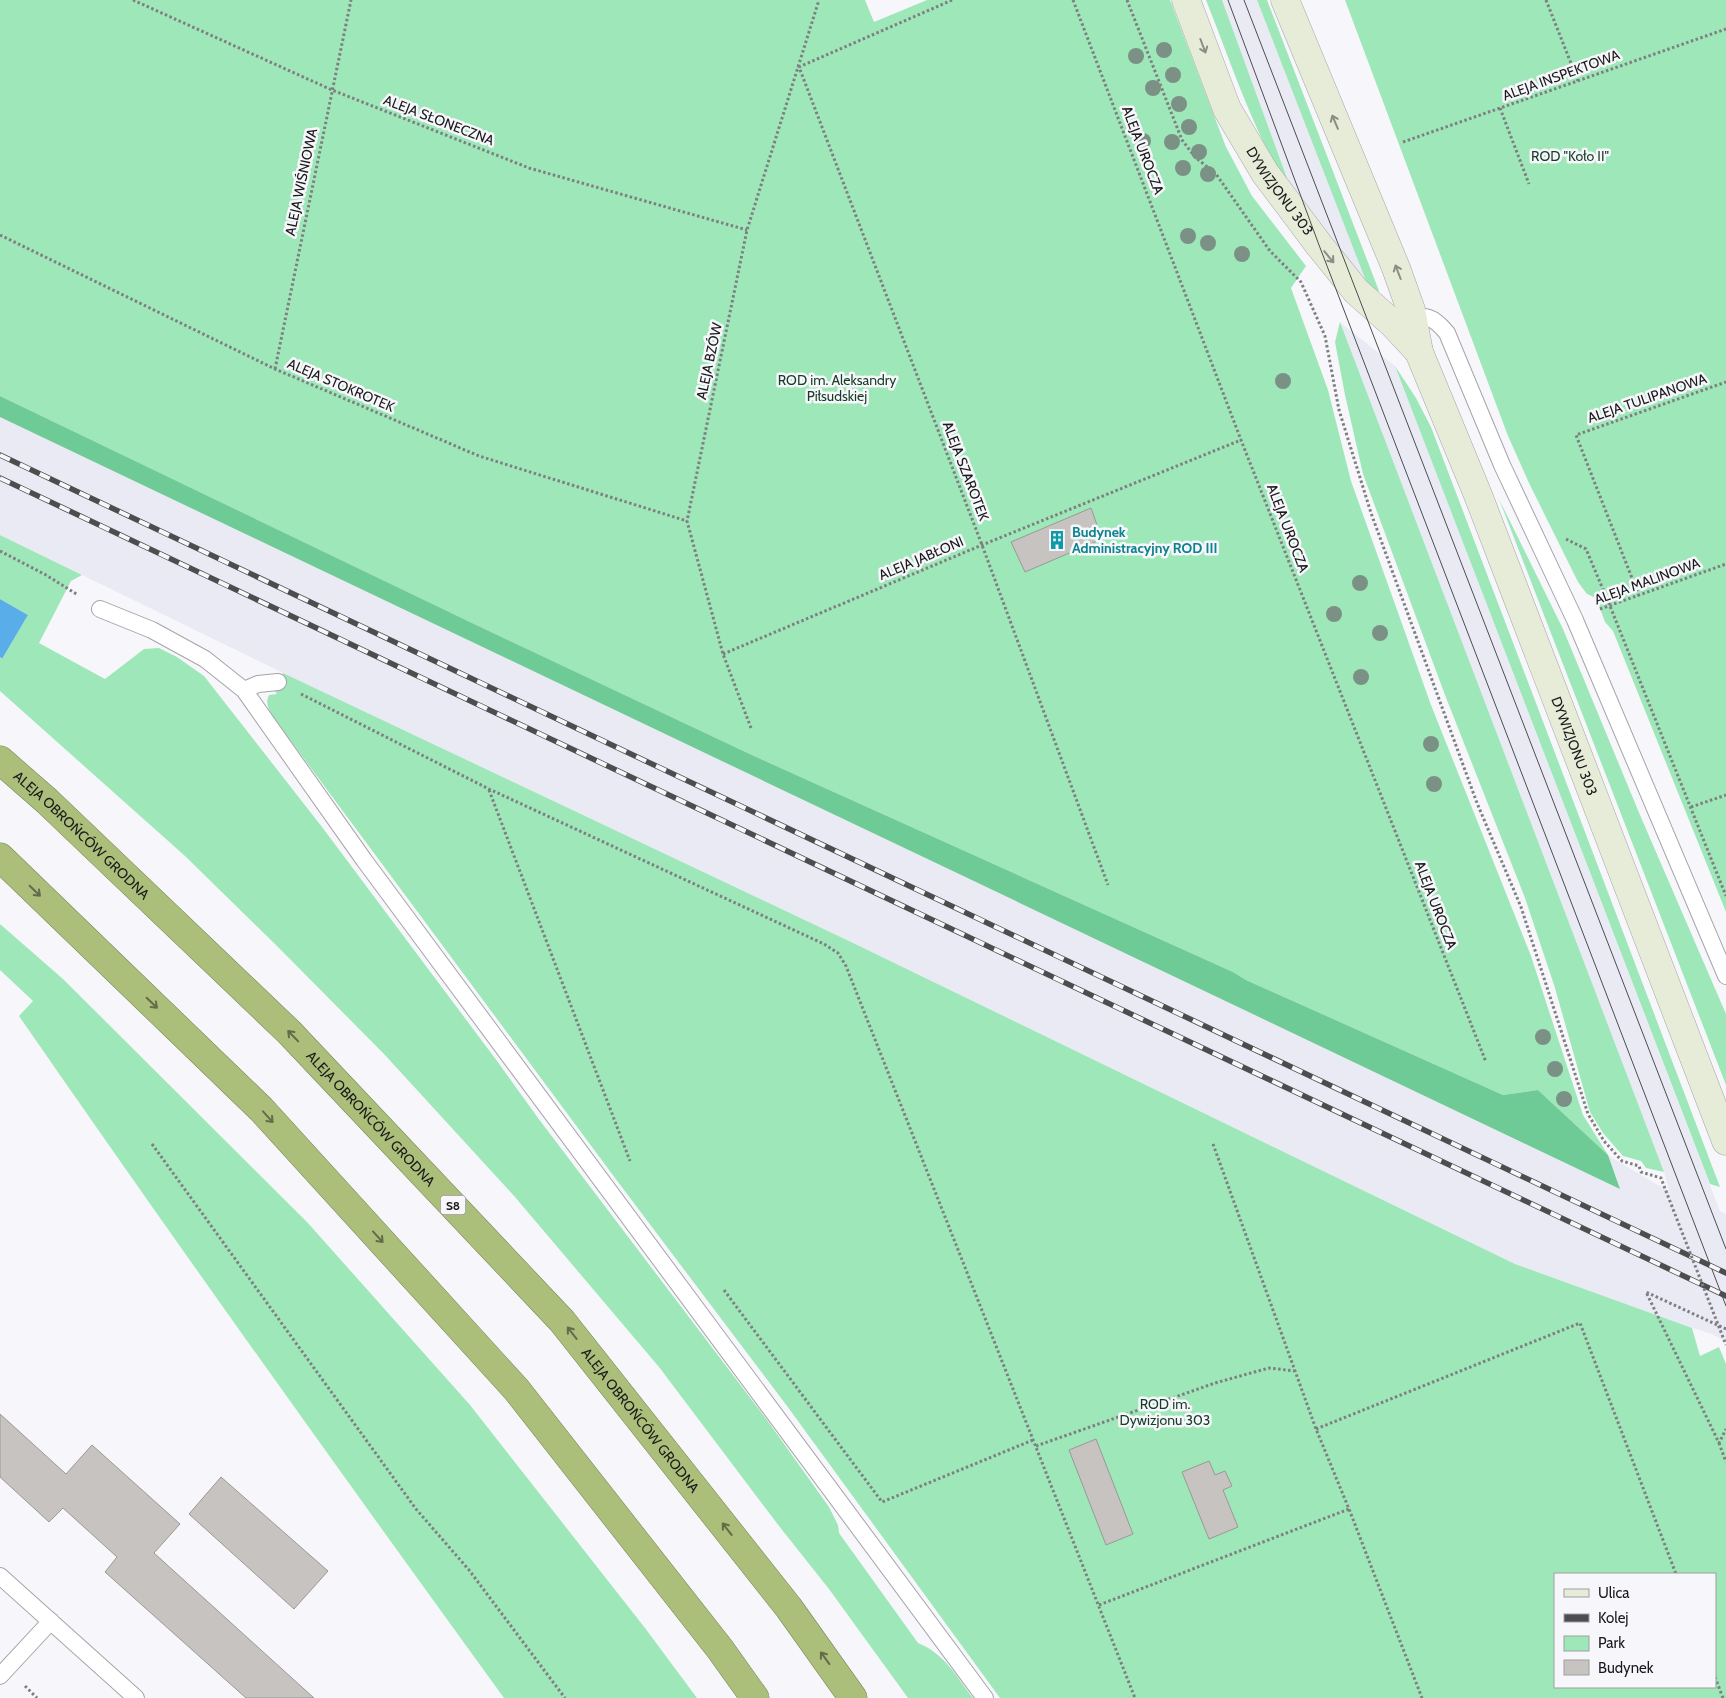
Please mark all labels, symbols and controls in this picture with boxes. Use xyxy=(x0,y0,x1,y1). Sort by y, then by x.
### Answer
one-way arrow xyxy=(1200,38,1209,53)
street label: ALEJA INSPEKTOWA xyxy=(1500,45,1622,105)
street label: ALEJA SŁONECZNA xyxy=(381,91,497,149)
street label: ALEJA UROCZA xyxy=(1118,103,1168,197)
one-way arrow xyxy=(1330,115,1340,130)
street label: ALEJA WIŚNIOWA xyxy=(281,126,321,237)
street label: DYWIZJONU 303 xyxy=(1242,143,1317,239)
park label: ROD "Koło II" xyxy=(1531,147,1609,165)
one-way arrow xyxy=(1323,250,1334,263)
one-way arrow xyxy=(1393,264,1402,280)
street label: ALEJA BZÓW xyxy=(692,320,726,401)
street label: ALEJA STOKROTEK xyxy=(285,354,397,416)
street label: ALEJA TULIPANOWA xyxy=(1585,369,1709,427)
park label: ROD im. Aleksandry Piłsudskiej xyxy=(778,371,896,405)
street label: ALEJA SZAROTEK xyxy=(939,419,993,523)
street label: ALEJA UROCZA xyxy=(1263,481,1313,575)
place label: Budynek Administracyjny ROD III xyxy=(1072,523,1217,557)
building icon: Budynek Administracyjny ROD III xyxy=(1046,529,1068,551)
street label: ALEJA JABŁONI xyxy=(876,532,966,584)
street label: ALEJA MALINOWA xyxy=(1592,553,1703,608)
street label: DYWIZJONU 303 xyxy=(1547,694,1602,798)
street label: ALEJA OBROŃCÓW GRODNA xyxy=(10,767,154,903)
street label: ALEJA UROCZA xyxy=(1411,858,1461,952)
one-way arrow xyxy=(29,884,41,897)
one-way arrow xyxy=(146,997,158,1009)
one-way arrow xyxy=(287,1029,299,1042)
street label: ALEJA OBROŃCÓW GRODNA xyxy=(302,1047,439,1190)
one-way arrow xyxy=(263,1110,274,1123)
road number: S8 xyxy=(440,1196,466,1214)
one-way arrow xyxy=(372,1230,384,1243)
one-way arrow xyxy=(566,1327,577,1340)
street label: ALEJA OBROŃCÓW GRODNA xyxy=(578,1344,704,1497)
park label: ROD im. Dywizjonu 303 xyxy=(1120,1395,1210,1429)
one-way arrow xyxy=(721,1523,732,1536)
legend xyxy=(1554,1573,1716,1688)
text: Ulica xyxy=(1598,1584,1630,1602)
text: Kolej xyxy=(1598,1609,1629,1627)
text: Park xyxy=(1598,1634,1625,1652)
one-way arrow xyxy=(820,1651,830,1665)
text: Budynek xyxy=(1598,1659,1654,1677)

